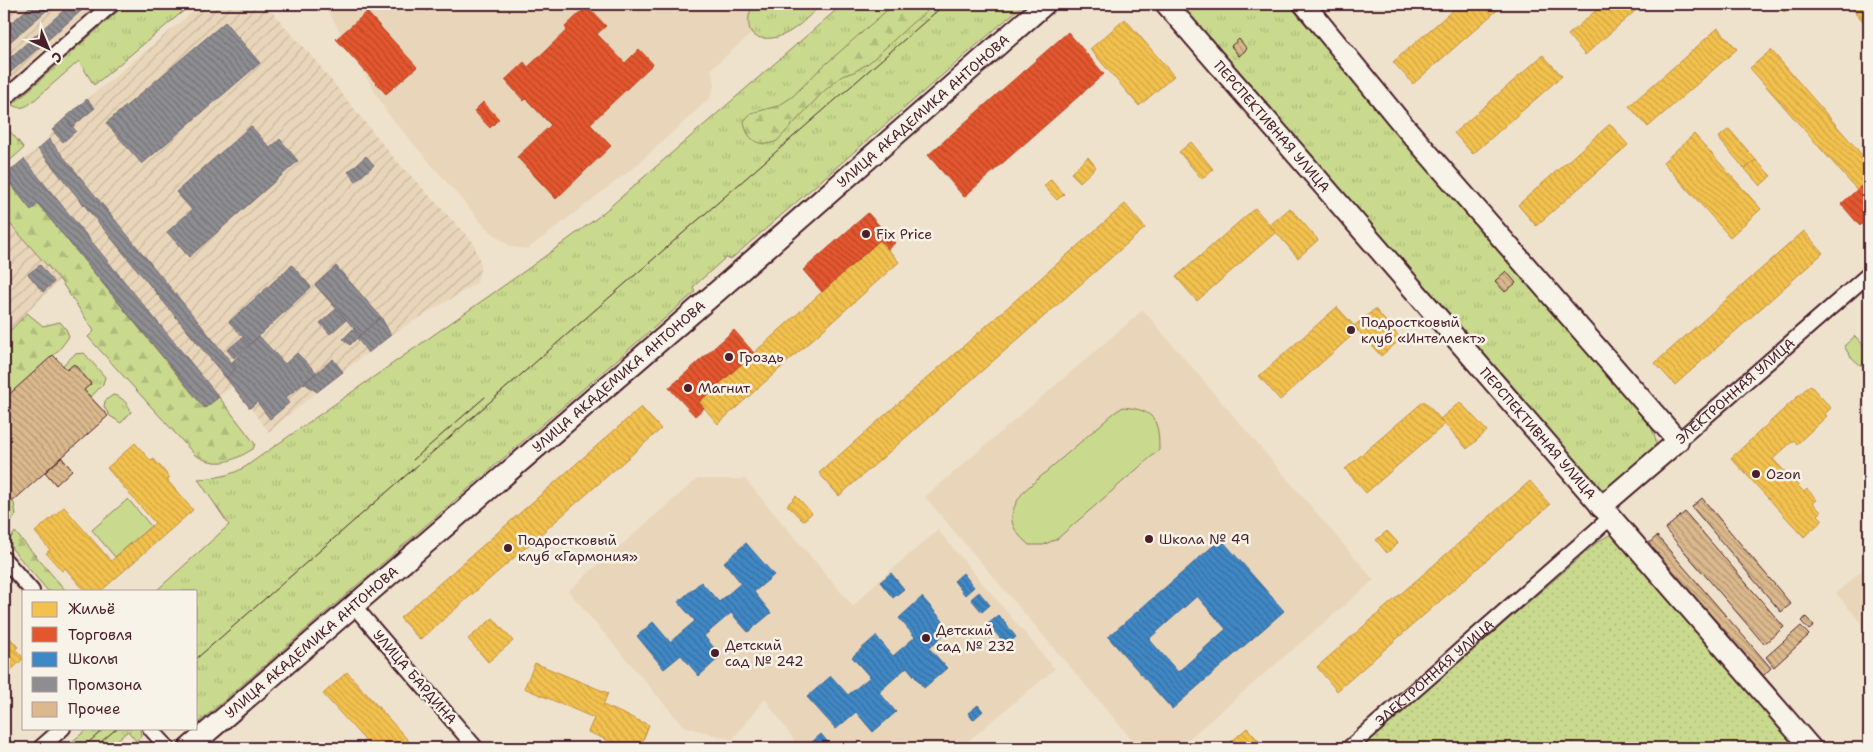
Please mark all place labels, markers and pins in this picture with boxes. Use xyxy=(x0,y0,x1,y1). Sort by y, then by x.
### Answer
place label: Fix Price xyxy=(876,225,932,243)
marker: Fix Price xyxy=(860,228,872,240)
place label: Подростковый клуб «Интеллект» xyxy=(1361,313,1486,347)
marker: Подростковый клуб «Интеллект» xyxy=(1345,324,1357,336)
place label: Гроздь xyxy=(739,348,784,366)
marker: Гроздь xyxy=(723,351,735,363)
place label: Магнит xyxy=(698,379,751,397)
marker: Магнит xyxy=(682,382,694,394)
place label: Ozon xyxy=(1766,465,1801,483)
marker: Ozon xyxy=(1750,468,1762,480)
place label: Школа № 49 xyxy=(1159,530,1250,548)
place label: Подростковый клуб «Гармония» xyxy=(518,531,638,565)
marker: Школа № 49 xyxy=(1143,533,1155,545)
marker: Подростковый клуб «Гармония» xyxy=(502,542,514,554)
place label: Детский сад № 232 xyxy=(936,621,1015,655)
marker: Детский сад № 232 xyxy=(920,632,932,644)
place label: Детский сад № 242 xyxy=(725,636,804,670)
marker: Детский сад № 242 xyxy=(709,647,721,659)

